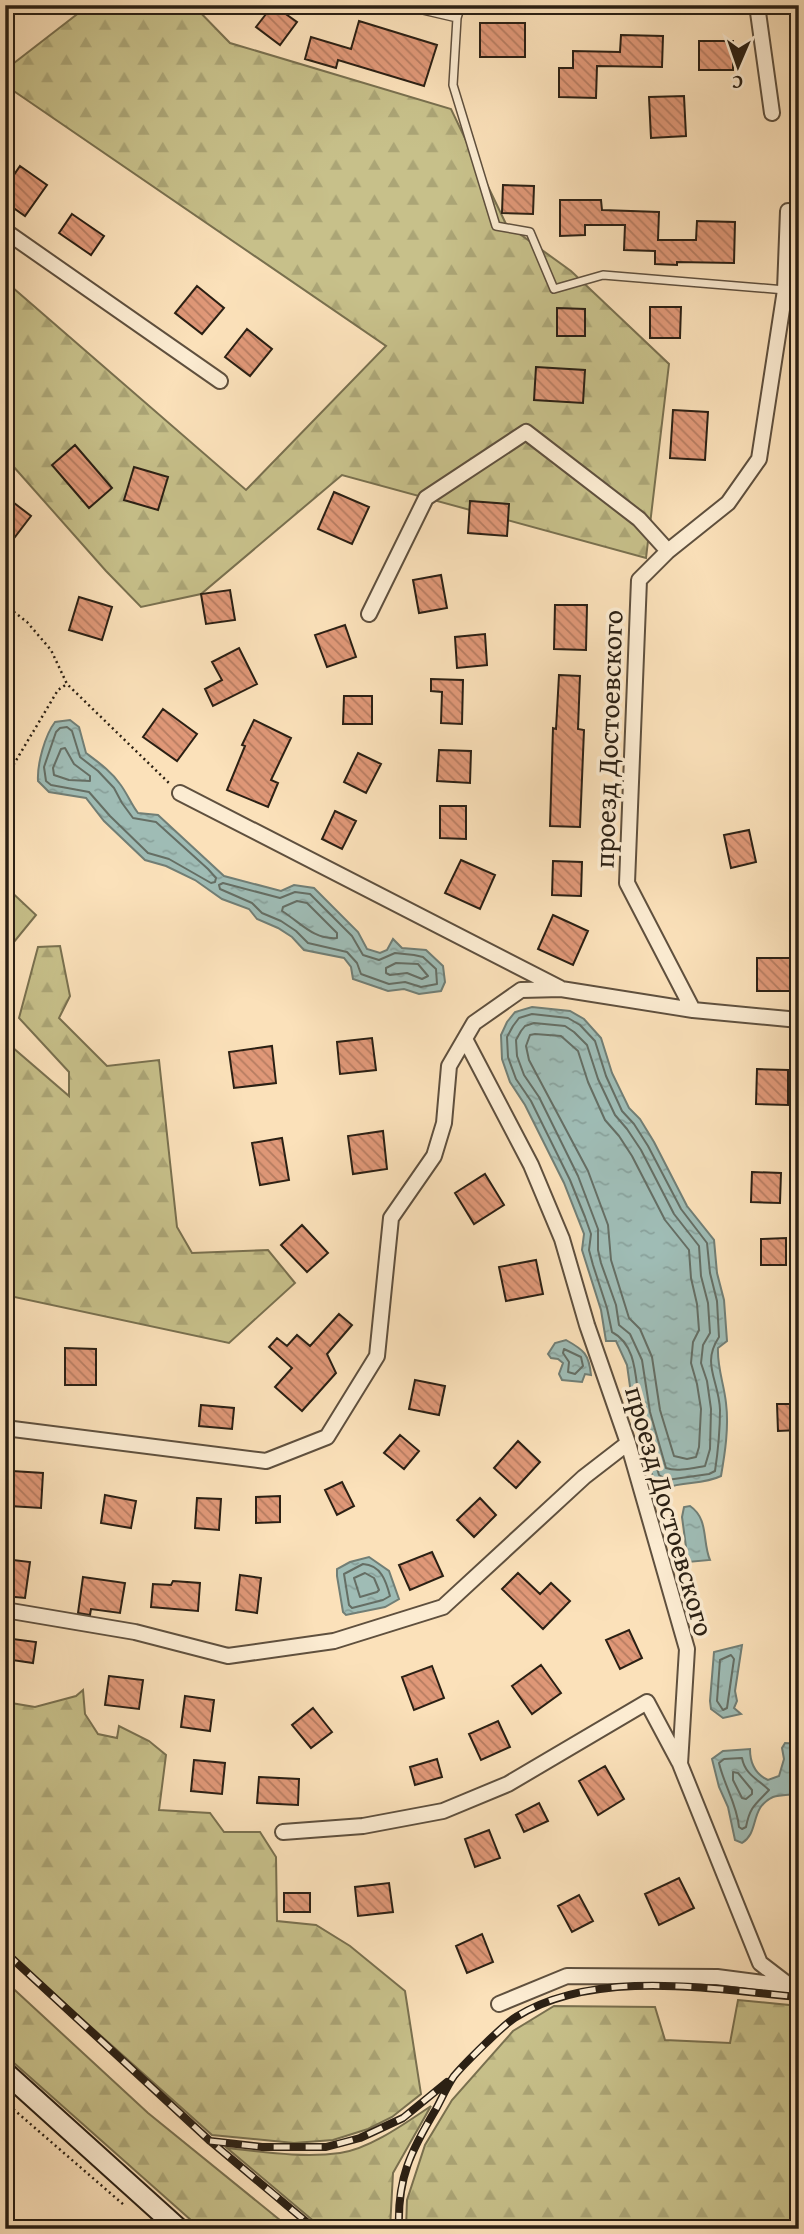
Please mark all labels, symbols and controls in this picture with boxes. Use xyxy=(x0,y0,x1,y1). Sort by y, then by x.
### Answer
north arrow xyxy=(702,32,772,102)
text: С xyxy=(731,69,743,97)
street label: проезд Достоевского xyxy=(583,609,632,869)
street label: проезд Достоевского xyxy=(615,1381,726,1641)

